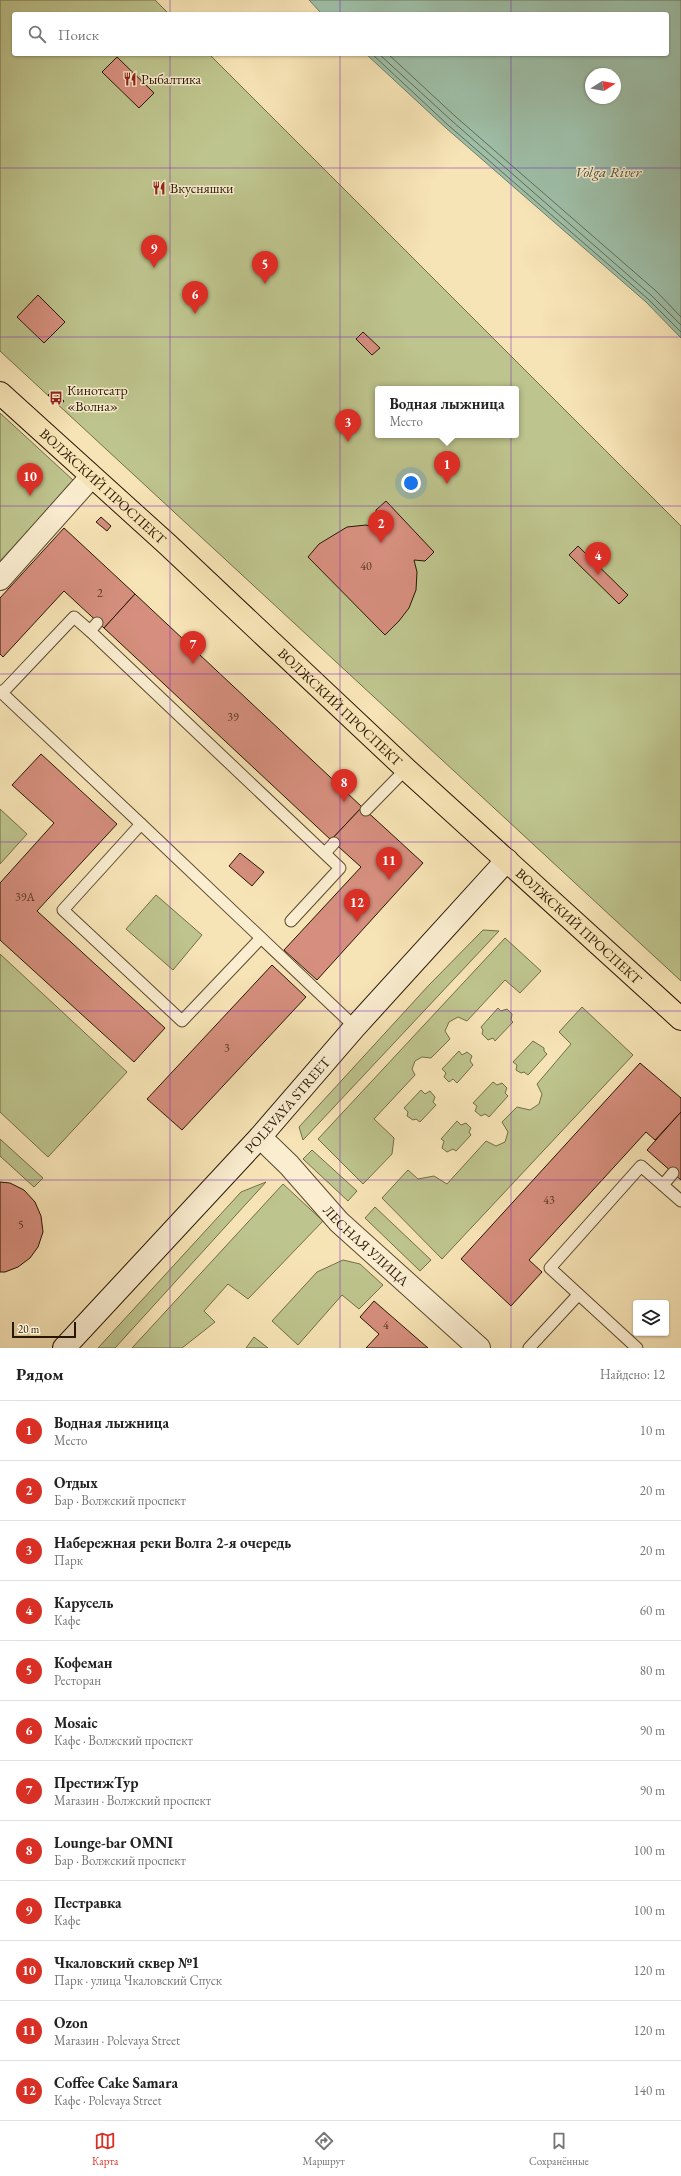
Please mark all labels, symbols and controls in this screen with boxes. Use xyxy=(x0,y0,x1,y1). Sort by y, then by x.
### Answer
search box xyxy=(12,12,669,56)
icon: search xyxy=(26,23,48,45)
text: Поиск xyxy=(58,25,99,44)
north arrow xyxy=(585,68,621,104)
place label: Рыбалтика xyxy=(141,70,202,88)
restaurant icon: Рыбалтика xyxy=(122,71,138,87)
water label: Volga River xyxy=(575,162,642,181)
place label: Вкусняшки xyxy=(170,179,234,197)
restaurant icon: Вкусняшки xyxy=(151,180,167,196)
pin: 9 xyxy=(141,235,167,268)
pin: 5 xyxy=(252,251,278,284)
pin: 6 xyxy=(182,281,208,314)
place label: Кинотеатр «Волна» xyxy=(67,381,128,415)
popup xyxy=(375,386,519,438)
bus stop icon: Кинотеатр «Волна» xyxy=(48,390,64,406)
text: Водная лыжница xyxy=(389,394,505,413)
pin: 3 xyxy=(335,409,361,442)
text: Место xyxy=(389,413,423,430)
street label: ВОЛЖСКИЙ ПРОСПЕКТ xyxy=(36,424,171,548)
pin: 1 xyxy=(434,451,460,484)
pin: 10 xyxy=(17,463,43,496)
your location xyxy=(401,473,421,493)
pin: 2 xyxy=(368,510,394,543)
pin: 4 xyxy=(585,542,611,575)
house number: 40 xyxy=(360,558,372,574)
house number: 2 xyxy=(97,585,103,601)
pin: 7 xyxy=(180,631,206,664)
street label: ВОЛЖСКИЙ ПРОСПЕКТ xyxy=(274,644,407,770)
house number: 39 xyxy=(227,709,239,725)
pin: 8 xyxy=(331,769,357,802)
pin: 11 xyxy=(376,847,402,880)
street label: ВОЛЖСКИЙ ПРОСПЕКТ xyxy=(512,864,646,988)
house number: 39А xyxy=(15,889,36,905)
pin: 12 xyxy=(344,889,370,922)
house number: 3 xyxy=(224,1040,230,1056)
street label: POLEVAYA STREET xyxy=(241,1053,334,1157)
house number: 43 xyxy=(543,1192,555,1208)
street label: ЛЕСНАЯ УЛИЦА xyxy=(319,1201,413,1290)
house number: 5 xyxy=(18,1216,24,1232)
map controls xyxy=(633,1300,669,1336)
button: layers xyxy=(633,1300,669,1336)
house number: 4 xyxy=(383,1317,389,1333)
scale bar xyxy=(12,1320,76,1339)
text: 20 m xyxy=(18,1322,39,1336)
text: Рядом xyxy=(16,1363,64,1385)
text: Найдено: 12 xyxy=(600,1366,665,1383)
text: Водная лыжница xyxy=(54,1413,169,1432)
text: 1 xyxy=(26,1422,32,1439)
text: 10 m xyxy=(640,1422,665,1439)
text: Место xyxy=(54,1432,87,1449)
text: Отдых xyxy=(54,1473,98,1492)
text: 2 xyxy=(26,1482,32,1499)
text: 20 m xyxy=(640,1482,665,1499)
text: Бар · Волжский проспект xyxy=(54,1492,186,1509)
text: Набережная реки Волга 2-я очередь xyxy=(54,1533,291,1552)
text: 3 xyxy=(26,1542,32,1559)
text: 20 m xyxy=(640,1542,665,1559)
text: Парк xyxy=(54,1552,83,1569)
text: Карусель xyxy=(54,1593,113,1612)
text: 4 xyxy=(26,1602,32,1619)
text: 60 m xyxy=(640,1602,665,1619)
text: Кафе xyxy=(54,1612,80,1629)
text: Кофеман xyxy=(54,1653,113,1672)
text: 5 xyxy=(26,1662,32,1679)
text: 80 m xyxy=(640,1662,665,1679)
text: Ресторан xyxy=(54,1672,101,1689)
text: Mosaic xyxy=(54,1713,98,1732)
text: 6 xyxy=(26,1722,32,1739)
text: 90 m xyxy=(640,1722,665,1739)
text: Кафе · Волжский проспект xyxy=(54,1732,193,1749)
text: ПрестижТур xyxy=(54,1773,139,1792)
text: 7 xyxy=(26,1782,32,1799)
text: 90 m xyxy=(640,1782,665,1799)
text: Магазин · Волжский проспект xyxy=(54,1792,211,1809)
text: Lounge-bar OMNI xyxy=(54,1833,173,1852)
text: 8 xyxy=(26,1842,32,1859)
text: 100 m xyxy=(634,1842,665,1859)
text: Бар · Волжский проспект xyxy=(54,1852,186,1869)
text: Пестравка xyxy=(54,1893,122,1912)
text: 9 xyxy=(26,1902,32,1919)
text: 100 m xyxy=(634,1902,665,1919)
text: Кафе xyxy=(54,1912,80,1929)
text: Чкаловский сквер №1 xyxy=(54,1953,199,1972)
text: 10 xyxy=(22,1962,36,1979)
text: 120 m xyxy=(634,1962,665,1979)
text: Парк · улица Чкаловский Спуск xyxy=(54,1972,222,1989)
text: Ozon xyxy=(54,2013,88,2032)
text: 11 xyxy=(22,2022,36,2039)
text: 120 m xyxy=(634,2022,665,2039)
text: Магазин · Polevaya Street xyxy=(54,2032,180,2049)
text: Coffee Cake Samara xyxy=(54,2073,178,2092)
text: 12 xyxy=(22,2082,36,2099)
text: 140 m xyxy=(634,2082,665,2099)
text: Кафе · Polevaya Street xyxy=(54,2092,162,2109)
tab: Карта xyxy=(92,2130,118,2168)
tab: Маршрут xyxy=(303,2130,345,2168)
tab: Сохранённые xyxy=(529,2130,589,2168)

